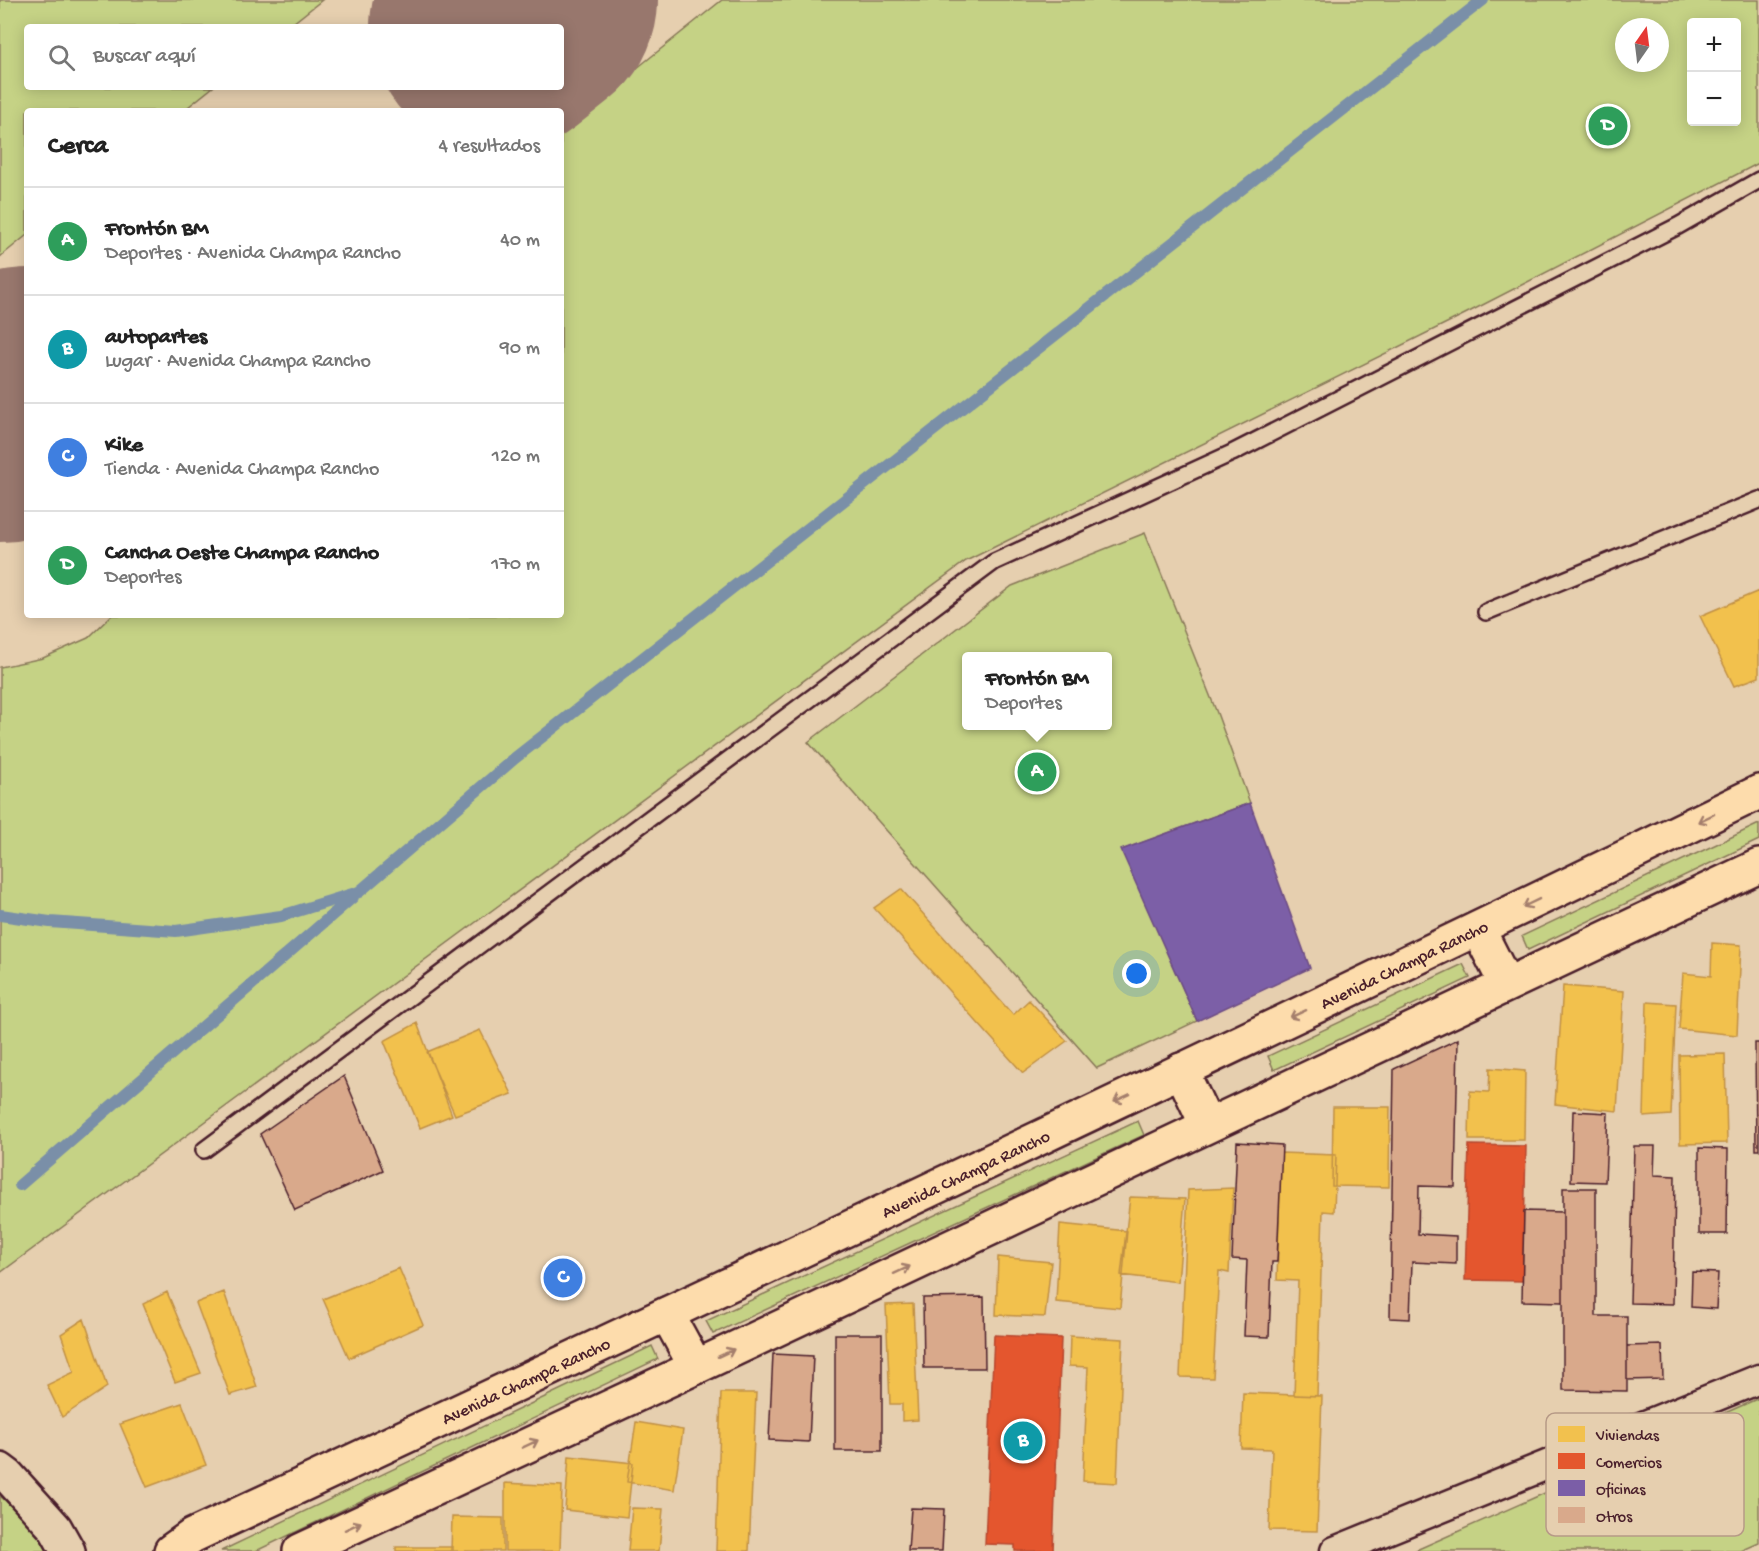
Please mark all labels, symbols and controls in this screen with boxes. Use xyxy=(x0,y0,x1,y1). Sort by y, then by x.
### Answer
north arrow xyxy=(1615,18,1669,72)
map controls xyxy=(1687,18,1741,126)
button: + xyxy=(1687,18,1741,72)
search box xyxy=(24,24,564,90)
icon: search xyxy=(45,41,78,74)
text: Buscar aquí xyxy=(93,44,196,70)
button: − xyxy=(1687,72,1741,126)
pin: D xyxy=(1588,104,1628,148)
text: Cerca xyxy=(48,132,108,163)
text: 4 resultados xyxy=(439,136,540,159)
text: Frontón BM xyxy=(105,217,209,243)
text: A xyxy=(62,230,73,253)
text: 40 m xyxy=(500,230,540,253)
text: Deportes · Avenida Champa Rancho xyxy=(105,243,401,266)
text: autopartes xyxy=(105,325,207,351)
text: B xyxy=(62,338,73,361)
text: 90 m xyxy=(500,338,540,361)
text: Lugar · Avenida Champa Rancho xyxy=(105,351,371,374)
text: Kike xyxy=(105,433,143,459)
text: C xyxy=(62,446,73,469)
text: 120 m xyxy=(492,446,540,469)
text: Tienda · Avenida Champa Rancho xyxy=(105,459,379,482)
text: Cancha Oeste Champa Rancho xyxy=(105,541,379,567)
text: D xyxy=(61,554,74,577)
text: 170 m xyxy=(491,554,540,577)
text: Deportes xyxy=(105,567,182,590)
popup xyxy=(962,652,1112,730)
text: Frontón BM xyxy=(985,667,1089,693)
text: Deportes xyxy=(985,693,1062,716)
pin: A xyxy=(1018,750,1056,794)
one-way arrow xyxy=(1698,812,1716,824)
one-way arrow xyxy=(1523,898,1541,910)
street label: Avenida Champa Rancho xyxy=(1318,917,1492,1015)
your location xyxy=(1122,959,1151,988)
one-way arrow xyxy=(1290,1009,1308,1021)
one-way arrow xyxy=(1114,1092,1132,1104)
street label: Avenida Champa Rancho xyxy=(879,1127,1054,1224)
pin: C xyxy=(544,1256,582,1300)
one-way arrow xyxy=(892,1263,910,1275)
street label: Avenida Champa Rancho xyxy=(439,1334,614,1431)
one-way arrow xyxy=(716,1347,734,1359)
legend xyxy=(1546,1413,1744,1536)
pin: B xyxy=(1004,1418,1042,1464)
text: Viviendas xyxy=(1595,1428,1660,1447)
one-way arrow xyxy=(520,1438,538,1450)
text: Comercios xyxy=(1596,1455,1662,1474)
text: Oficinas xyxy=(1596,1482,1646,1501)
text: Otros xyxy=(1596,1509,1633,1528)
one-way arrow xyxy=(343,1520,361,1532)

